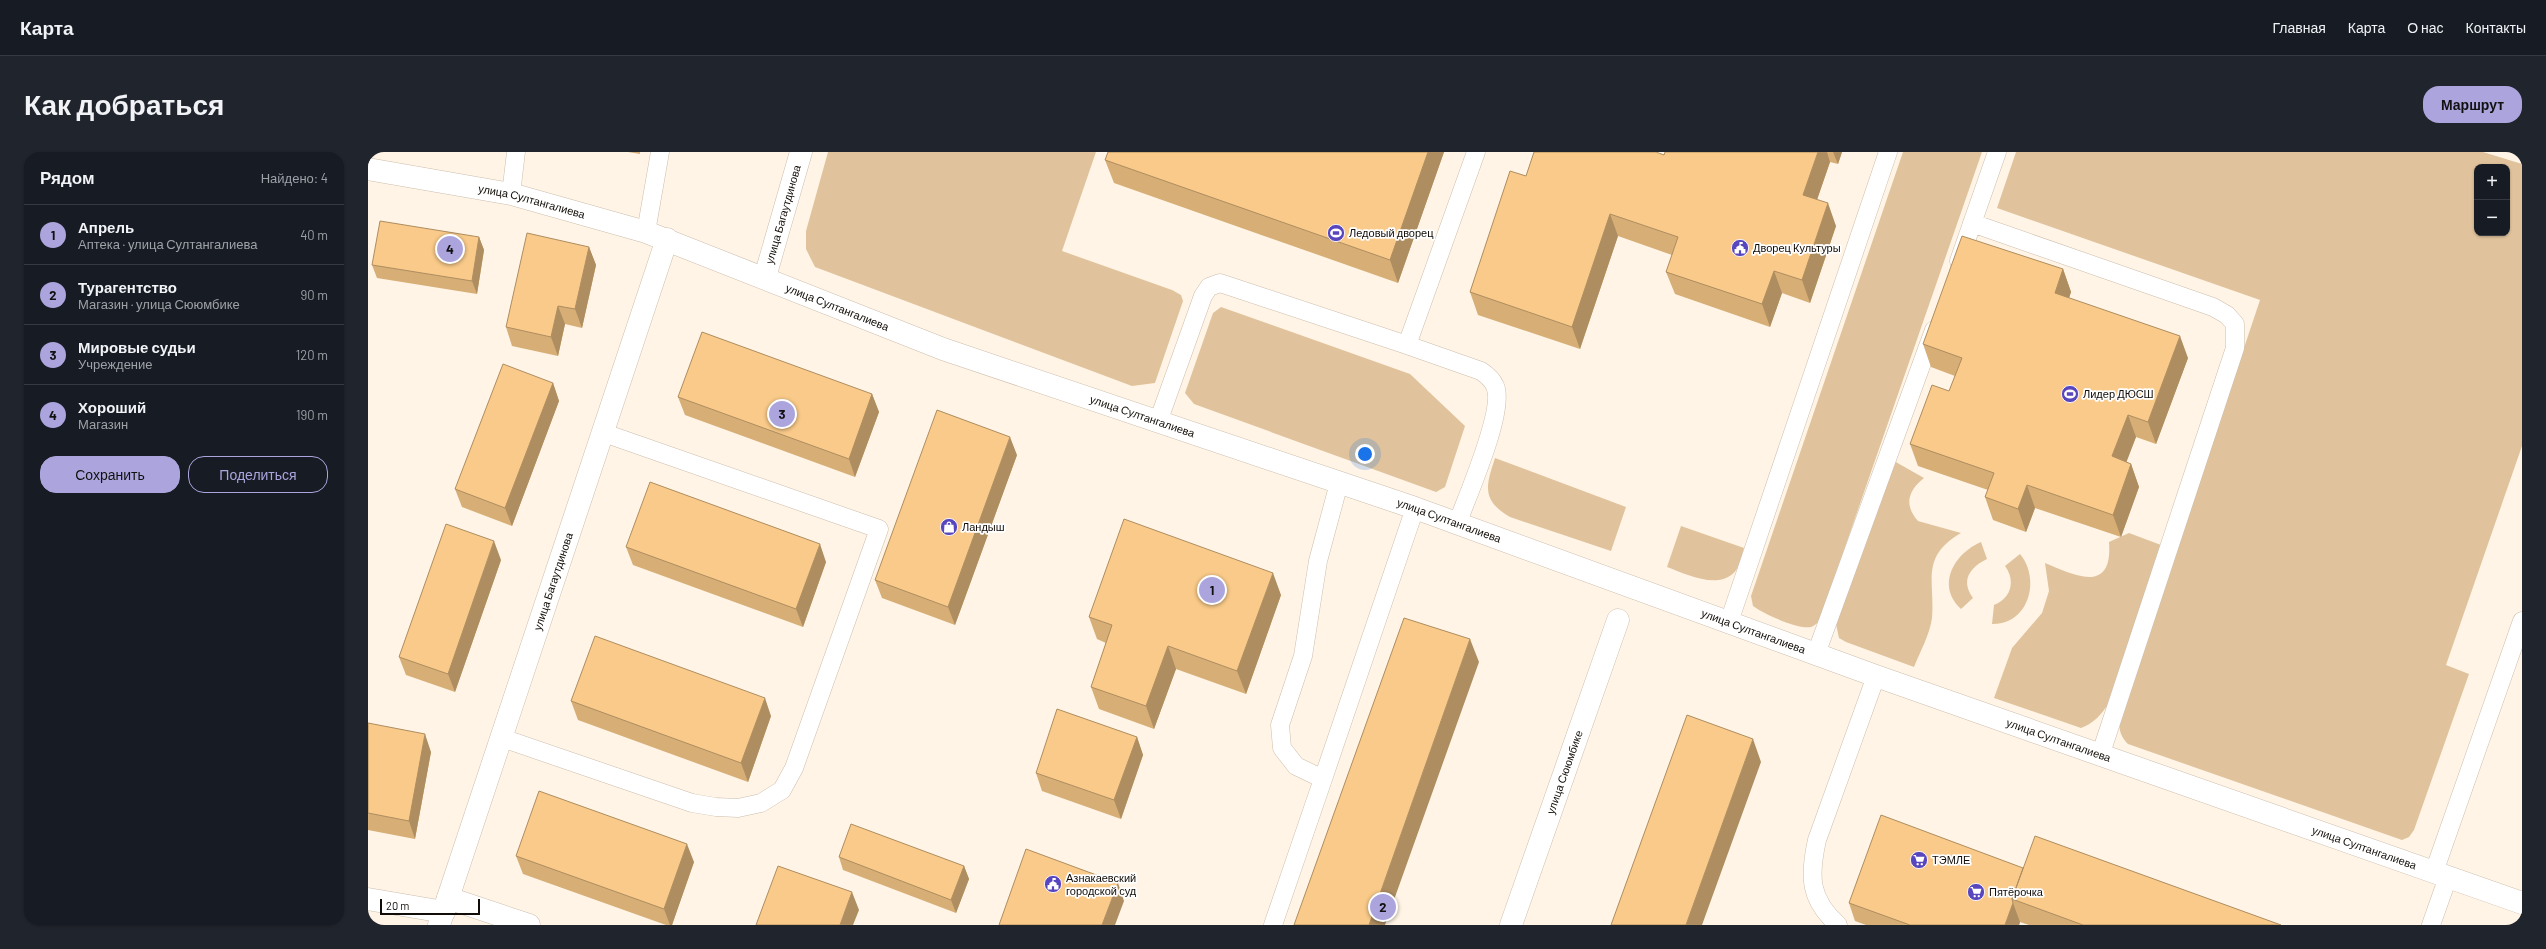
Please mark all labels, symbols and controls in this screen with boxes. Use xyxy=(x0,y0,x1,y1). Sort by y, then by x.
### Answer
text: Карта xyxy=(20,16,74,39)
text: Главная xyxy=(2273,19,2326,36)
text: Карта xyxy=(2348,19,2385,36)
text: О нас xyxy=(2407,19,2444,36)
text: Контакты xyxy=(2466,19,2526,36)
button: Маршрут xyxy=(2423,86,2522,123)
text: Как добраться xyxy=(24,87,224,121)
street label: улица Багаутдинова xyxy=(762,163,803,265)
map controls xyxy=(2474,164,2510,236)
button: + xyxy=(2474,164,2510,200)
text: Рядом xyxy=(40,167,95,187)
text: Найдено: 4 xyxy=(261,170,328,186)
street label: улица Султангалиева xyxy=(477,181,588,221)
button: − xyxy=(2474,200,2510,236)
text: Апрель xyxy=(78,218,134,236)
sports icon: Ледовый дворец xyxy=(1326,223,1346,243)
place label: Ледовый дворец xyxy=(1349,226,1434,239)
text: 1 xyxy=(51,227,55,243)
text: 40 m xyxy=(300,227,328,243)
pin: 4 xyxy=(437,234,463,264)
text: Аптека · улица Султангалиева xyxy=(78,236,257,252)
public building icon: Дворец Культуры xyxy=(1730,238,1750,258)
place label: Дворец Культуры xyxy=(1753,241,1841,254)
text: Турагентство xyxy=(78,278,177,296)
street label: улица Султангалиева xyxy=(784,281,892,333)
text: 2 xyxy=(49,287,57,303)
text: 90 m xyxy=(301,287,328,303)
text: Магазин · улица Сююмбике xyxy=(78,296,240,312)
text: Мировые судьи xyxy=(78,338,196,356)
text: 3 xyxy=(49,347,57,363)
text: 120 m xyxy=(296,347,328,363)
text: Учреждение xyxy=(78,356,153,372)
sports icon: Лидер ДЮСШ xyxy=(2060,384,2080,404)
place label: Лидер ДЮСШ xyxy=(2083,387,2154,400)
street label: улица Султангалиева xyxy=(1088,392,1197,440)
text: Хороший xyxy=(78,398,146,416)
pin: 3 xyxy=(769,399,795,429)
text: 4 xyxy=(49,407,57,423)
text: 190 m xyxy=(296,407,328,423)
text: Магазин xyxy=(78,416,128,432)
your location xyxy=(1355,444,1375,464)
button: Сохранить xyxy=(40,456,180,493)
button: Поделиться xyxy=(188,456,328,493)
street label: улица Султангалиева xyxy=(1396,495,1504,545)
shop icon: Ландыш xyxy=(939,517,959,537)
place label: Ландыш xyxy=(962,520,1005,533)
street label: улица Багаутдинова xyxy=(530,530,575,632)
pin: 1 xyxy=(1199,575,1225,605)
street label: улица Султангалиева xyxy=(1700,606,1808,656)
street label: улица Султангалиева xyxy=(2005,715,2114,764)
street label: улица Сююмбике xyxy=(1543,728,1585,816)
street label: улица Султангалиева xyxy=(2311,823,2419,872)
supermarket icon: ТЭМЛЕ xyxy=(1909,850,1929,870)
place label: ТЭМЛЕ xyxy=(1932,853,1970,866)
place label: Азнакаевский городской суд xyxy=(1066,871,1137,897)
public building icon: Азнакаевский городской суд xyxy=(1043,874,1063,894)
supermarket icon: Пятёрочка xyxy=(1966,882,1986,902)
place label: Пятёрочка xyxy=(1989,885,2044,898)
pin: 2 xyxy=(1370,892,1396,922)
scale bar xyxy=(380,897,480,916)
text: 20 m xyxy=(386,899,409,912)

